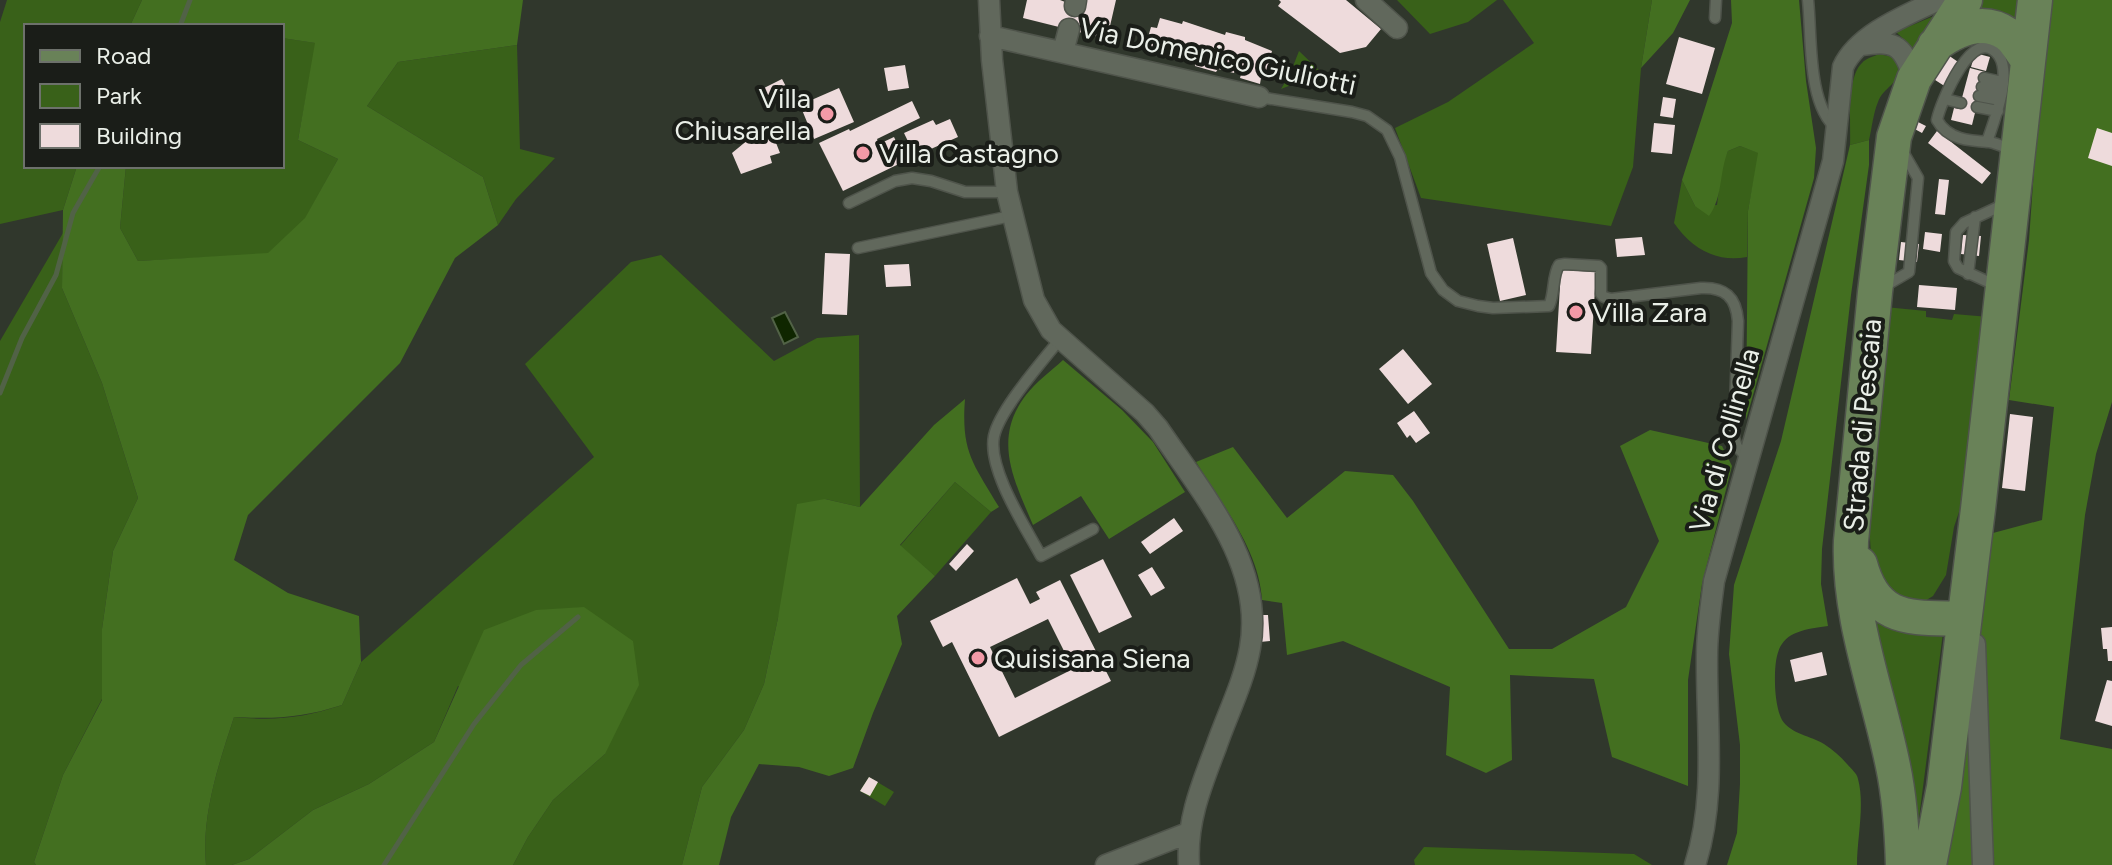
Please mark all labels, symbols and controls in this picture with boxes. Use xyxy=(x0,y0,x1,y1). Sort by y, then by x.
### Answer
street label: Via Domenico Giuliotti xyxy=(1076,10,1360,102)
legend xyxy=(24,24,284,168)
text: Road xyxy=(96,41,151,70)
text: Park xyxy=(96,81,142,110)
place label: Villa Chiusarella xyxy=(674,81,811,147)
marker: Villa Chiusarella xyxy=(818,105,836,123)
text: Building xyxy=(96,121,182,150)
place label: Villa Castagno xyxy=(879,136,1059,170)
marker: Villa Castagno xyxy=(854,144,872,162)
place label: Villa Zara xyxy=(1592,295,1707,329)
marker: Villa Zara xyxy=(1567,303,1585,321)
street label: Strada di Pescaia xyxy=(1836,317,1888,533)
street label: Via di Collinella xyxy=(1682,344,1766,536)
place label: Quisisana Siena xyxy=(994,641,1191,675)
marker: Quisisana Siena xyxy=(969,649,987,667)

